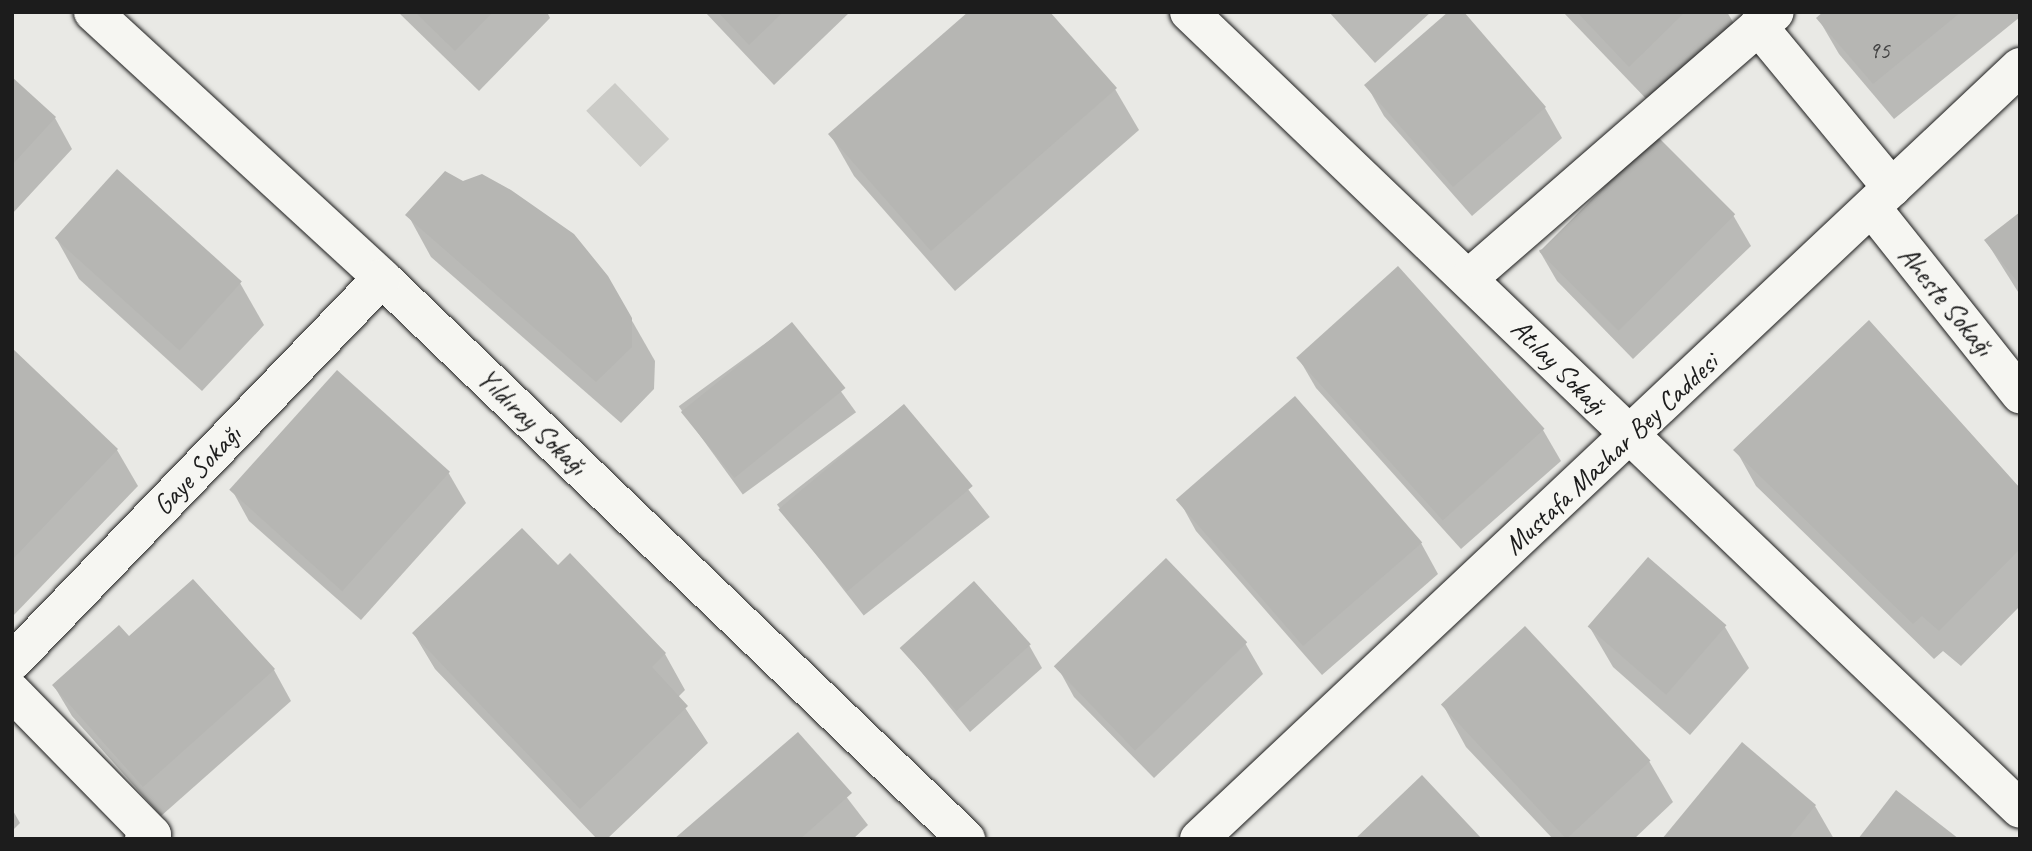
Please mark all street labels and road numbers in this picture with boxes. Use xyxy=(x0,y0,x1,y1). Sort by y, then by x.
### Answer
street label: Aheste Sokağı xyxy=(1892,240,2000,362)
street label: Atılay Sokağı xyxy=(1504,312,1614,422)
street label: Mustafa Mazhar Bey Caddesi xyxy=(1497,346,1725,562)
street label: Yıldıray Sokağı xyxy=(470,362,594,482)
street label: Gaye Sokağı xyxy=(147,419,247,521)

